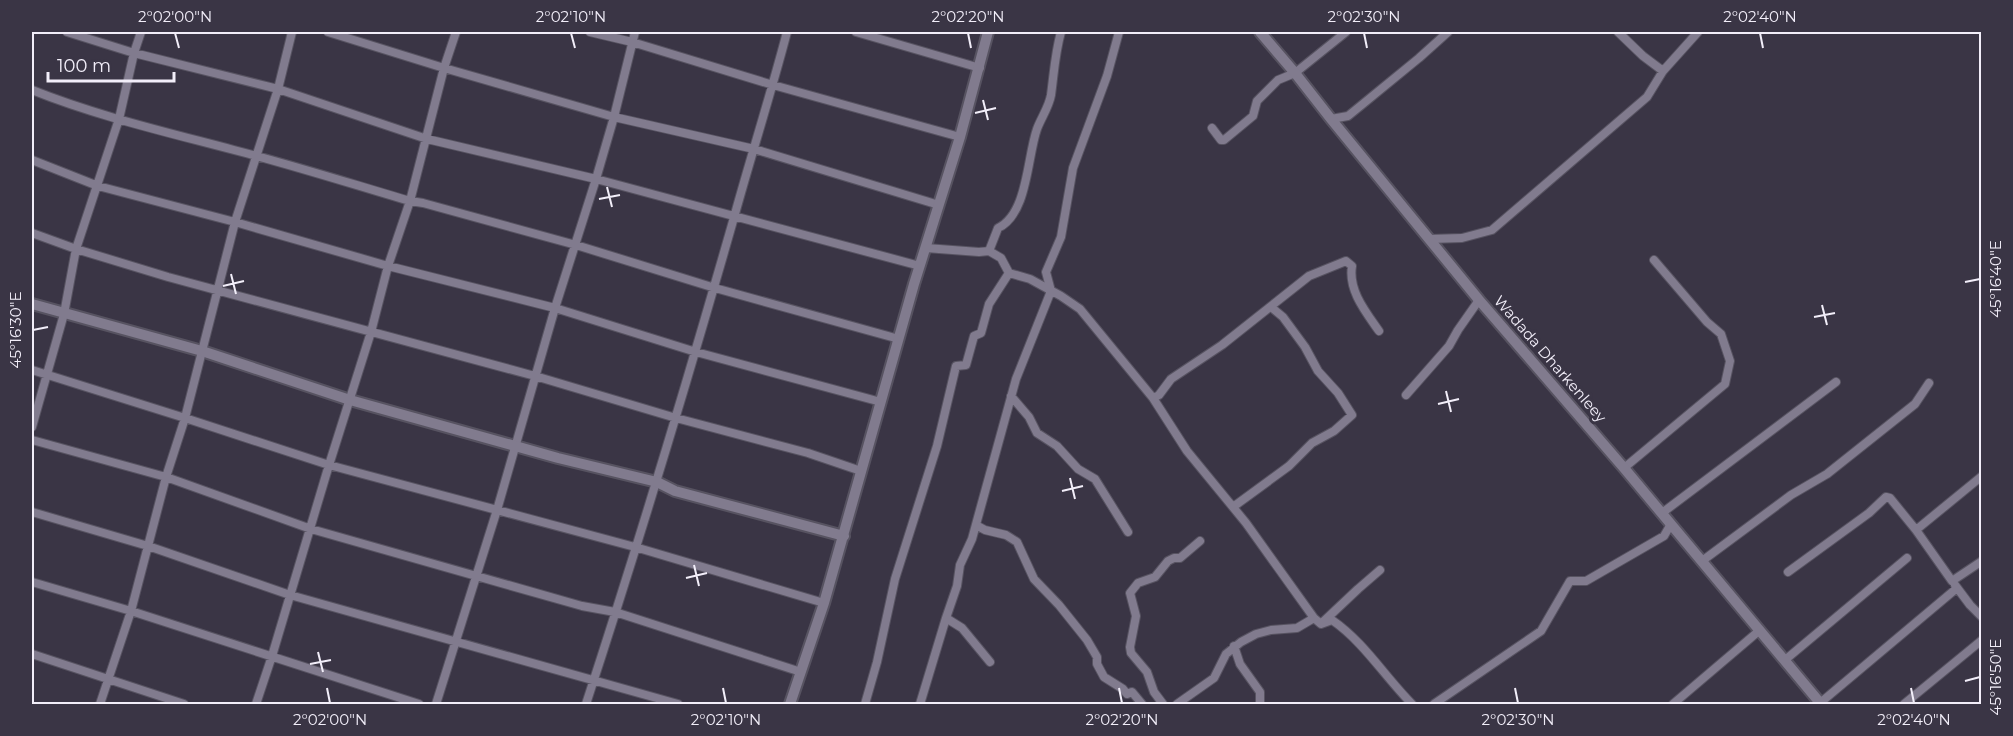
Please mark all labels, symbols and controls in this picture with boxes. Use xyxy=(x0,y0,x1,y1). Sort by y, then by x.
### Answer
text: 2°02'00"N xyxy=(138,7,212,26)
text: 2°02'10"N xyxy=(536,7,606,26)
text: 2°02'20"N xyxy=(931,7,1005,26)
text: 2°02'30"N xyxy=(1328,7,1400,26)
text: 2°02'40"N xyxy=(1723,7,1797,26)
scale bar xyxy=(48,45,174,83)
text: 100 m xyxy=(57,55,111,77)
text: 45°16'40"E xyxy=(1986,240,2005,318)
street label: Wadada Dharkenleey xyxy=(1490,291,1611,427)
text: 45°16'30"E xyxy=(6,292,25,368)
text: 45°16'50"E xyxy=(1986,639,2005,715)
text: 2°02'00"N xyxy=(293,710,367,729)
text: 2°02'10"N xyxy=(691,710,761,729)
text: 2°02'20"N xyxy=(1085,710,1159,729)
text: 2°02'30"N xyxy=(1482,710,1554,729)
text: 2°02'40"N xyxy=(1877,710,1951,729)

